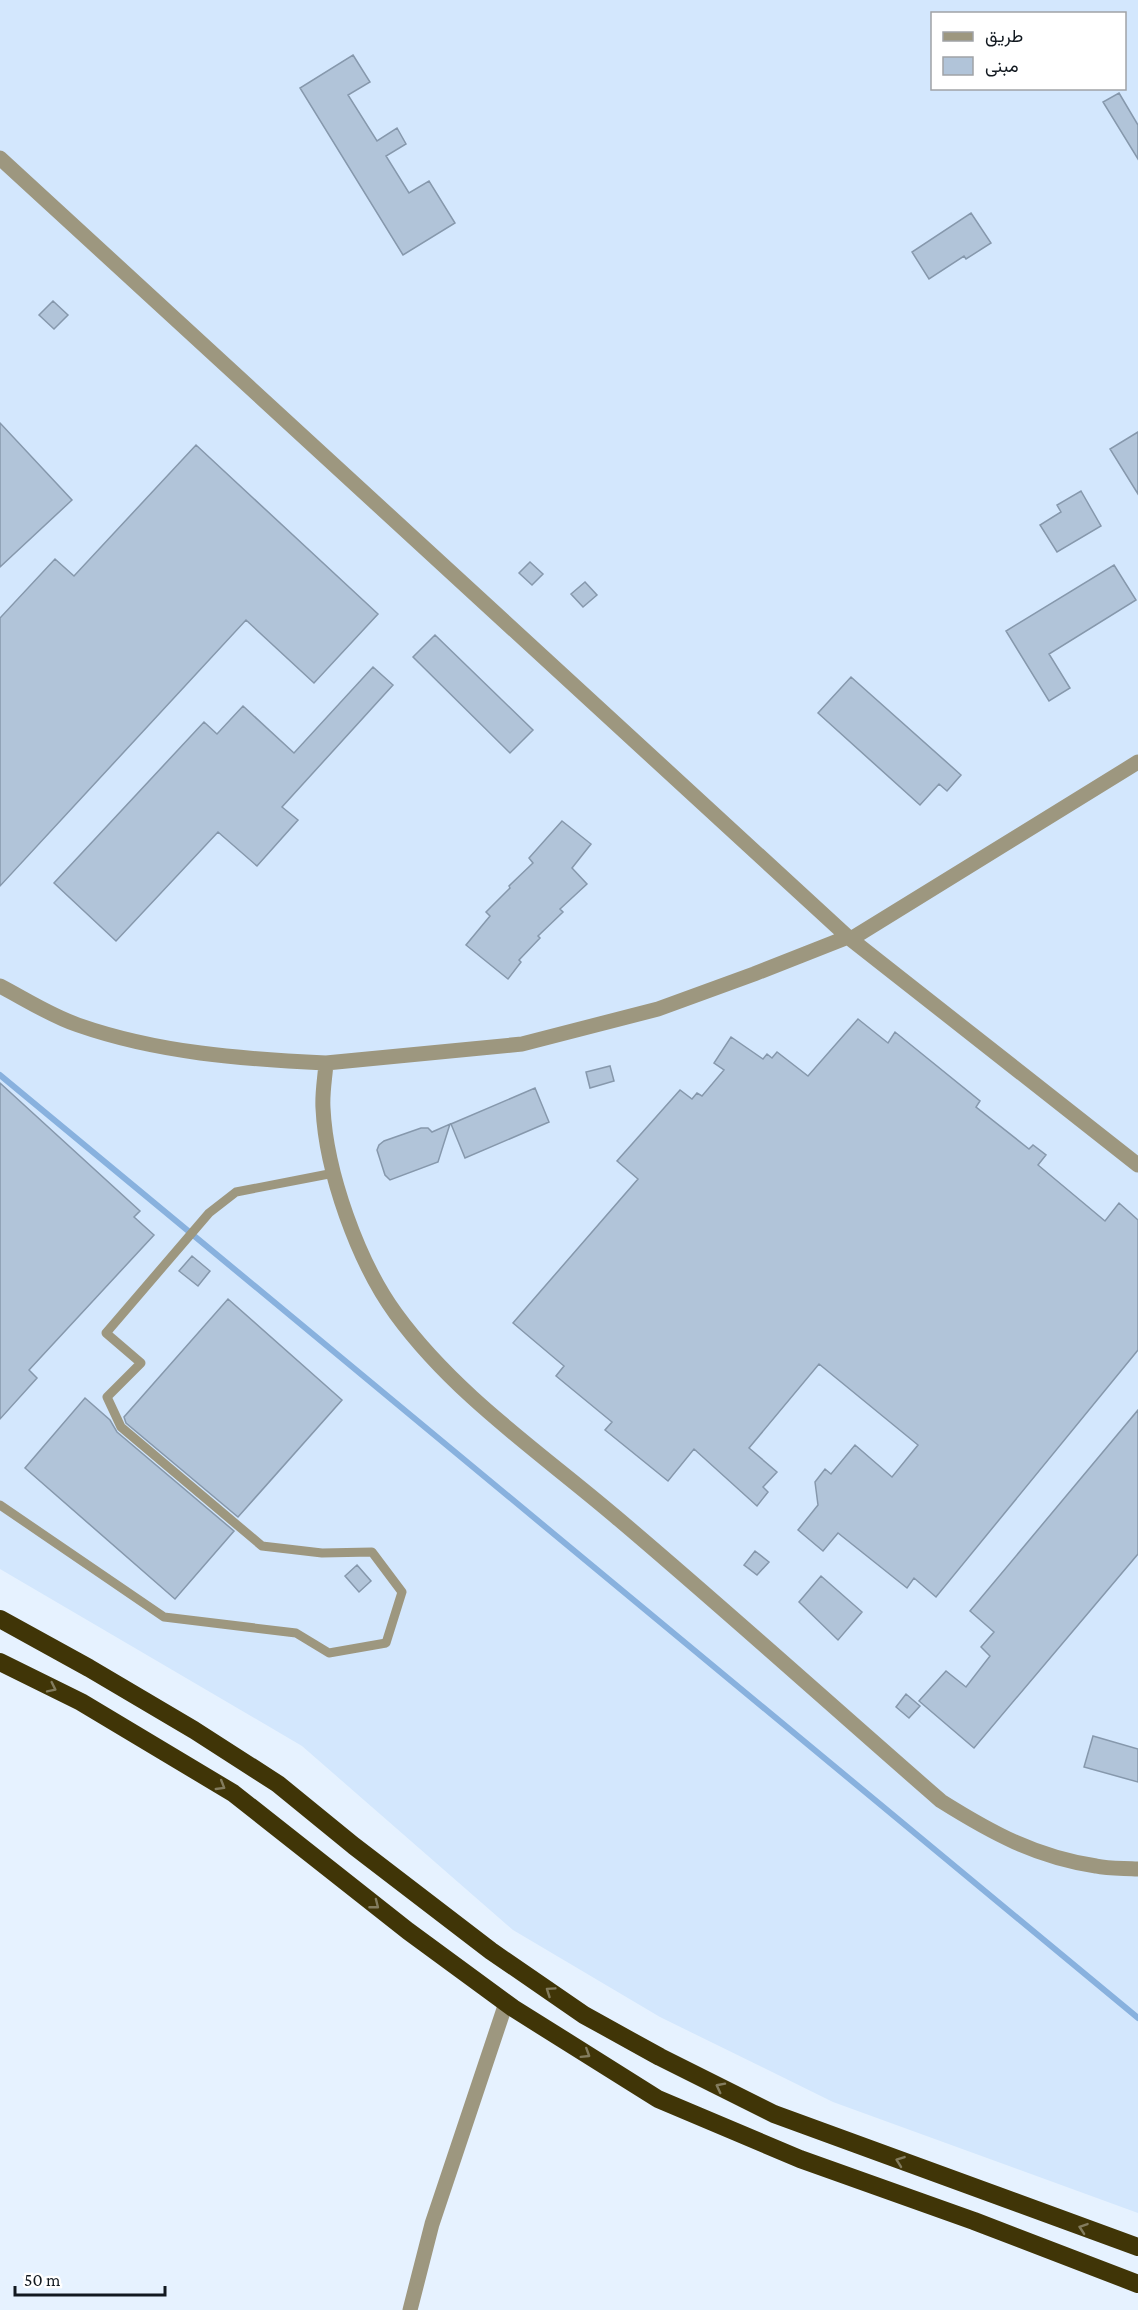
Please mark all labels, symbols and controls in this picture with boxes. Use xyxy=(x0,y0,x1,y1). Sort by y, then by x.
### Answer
legend xyxy=(931,12,1126,90)
text: طريق xyxy=(985,26,1023,47)
text: مبنى xyxy=(985,56,1019,77)
one-way arrow xyxy=(46,1681,57,1693)
one-way arrow xyxy=(215,1778,225,1790)
one-way arrow xyxy=(368,1898,379,1909)
one-way arrow xyxy=(546,1987,557,1998)
one-way arrow xyxy=(579,2047,590,2058)
one-way arrow xyxy=(715,2083,726,2094)
one-way arrow xyxy=(895,2155,906,2168)
one-way arrow xyxy=(1078,2222,1089,2235)
scale bar xyxy=(15,2259,165,2297)
text: 50 m xyxy=(24,2270,61,2290)

